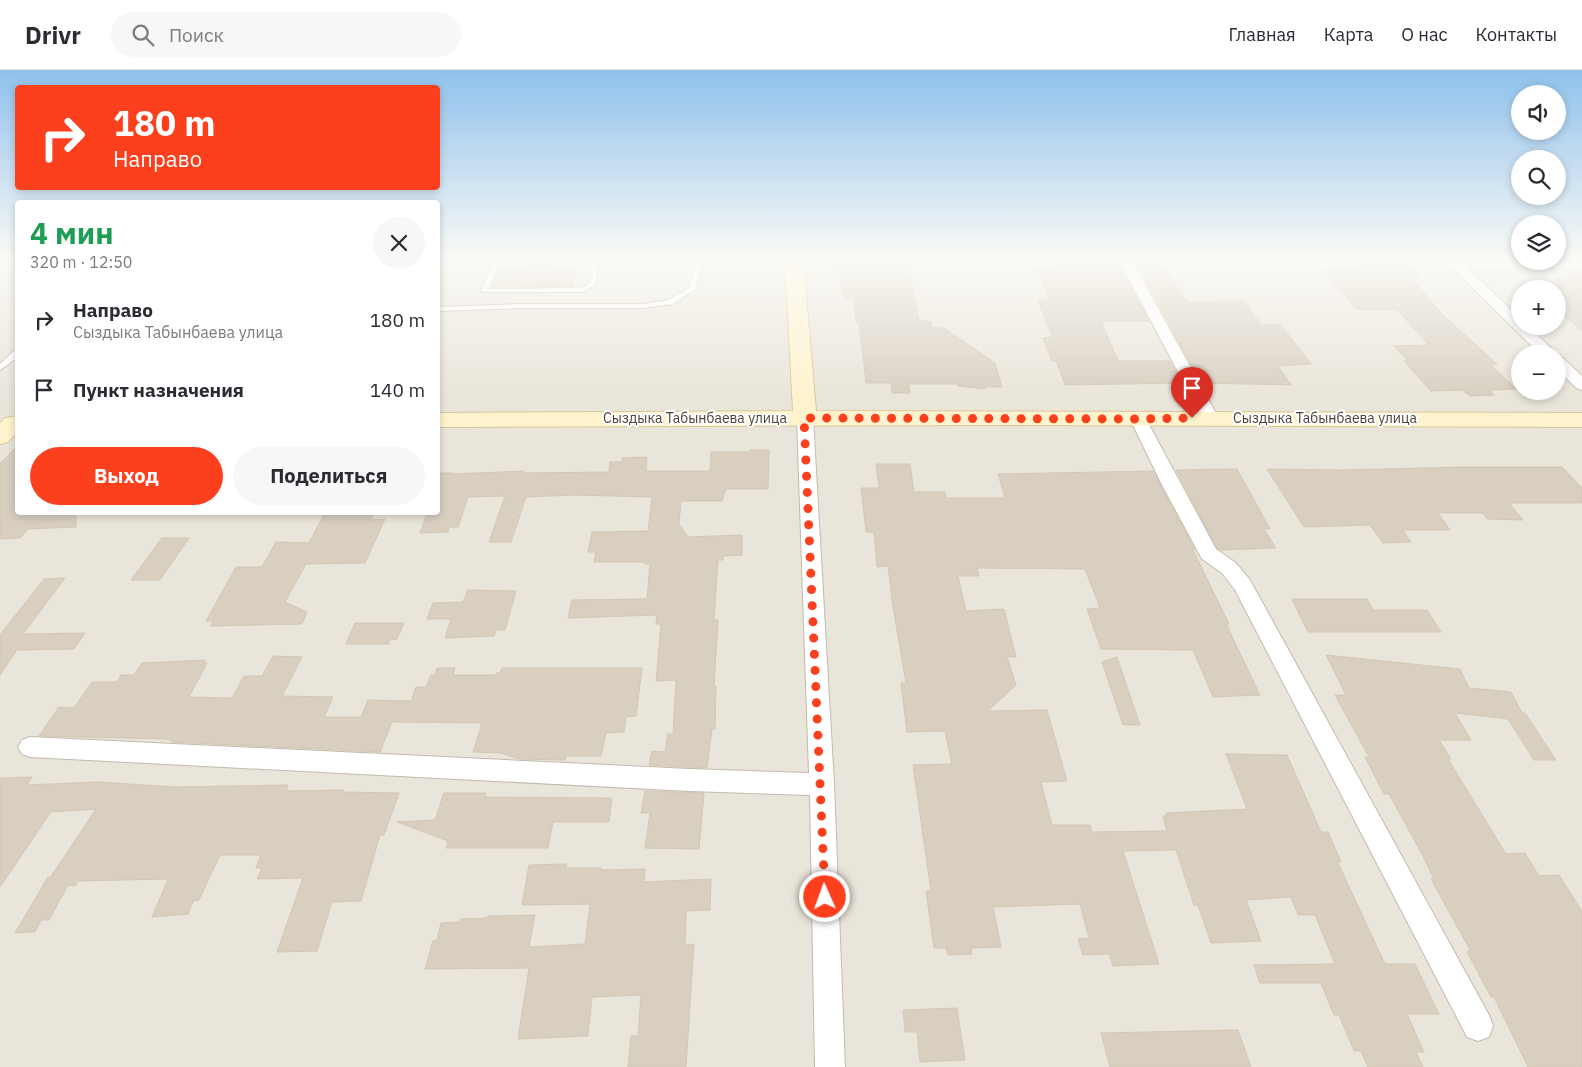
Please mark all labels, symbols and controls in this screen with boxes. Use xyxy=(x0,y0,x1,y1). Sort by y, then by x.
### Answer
search box xyxy=(111,12,461,57)
text: Drivr xyxy=(25,19,81,51)
icon: search xyxy=(129,21,157,49)
text: Поиск xyxy=(169,23,224,47)
text: Главная xyxy=(1228,23,1296,46)
text: Карта xyxy=(1324,23,1373,46)
text: О нас xyxy=(1401,23,1448,46)
text: Контакты xyxy=(1476,23,1557,46)
map controls xyxy=(1511,85,1566,400)
button: sound xyxy=(1511,85,1566,140)
text: 180 m xyxy=(113,100,216,146)
icon: right xyxy=(30,105,95,170)
text: Направо xyxy=(113,144,202,173)
button: search xyxy=(1511,150,1566,205)
text: 4 мин xyxy=(30,213,114,252)
button: layers xyxy=(1511,215,1566,270)
button: close xyxy=(373,217,425,269)
text: 320 m · 12:50 xyxy=(30,252,132,272)
button: + xyxy=(1511,280,1566,335)
text: Направо xyxy=(73,298,153,322)
icon: right xyxy=(30,306,58,334)
text: 180 m xyxy=(370,308,425,332)
text: Сыздыка Табынбаева улица xyxy=(73,322,283,342)
button: − xyxy=(1511,345,1566,400)
pin xyxy=(1171,367,1213,418)
icon: arrive xyxy=(1178,374,1206,402)
icon: arrive xyxy=(30,376,58,404)
text: Пункт назначения xyxy=(73,378,244,402)
text: 140 m xyxy=(370,378,425,402)
street label: Сыздыка Табынбаева улица xyxy=(603,409,787,427)
street label: Сыздыка Табынбаева улица xyxy=(1233,409,1417,427)
button: Выход xyxy=(30,447,223,505)
button: Поделиться xyxy=(233,447,425,505)
position arrow xyxy=(798,870,850,922)

